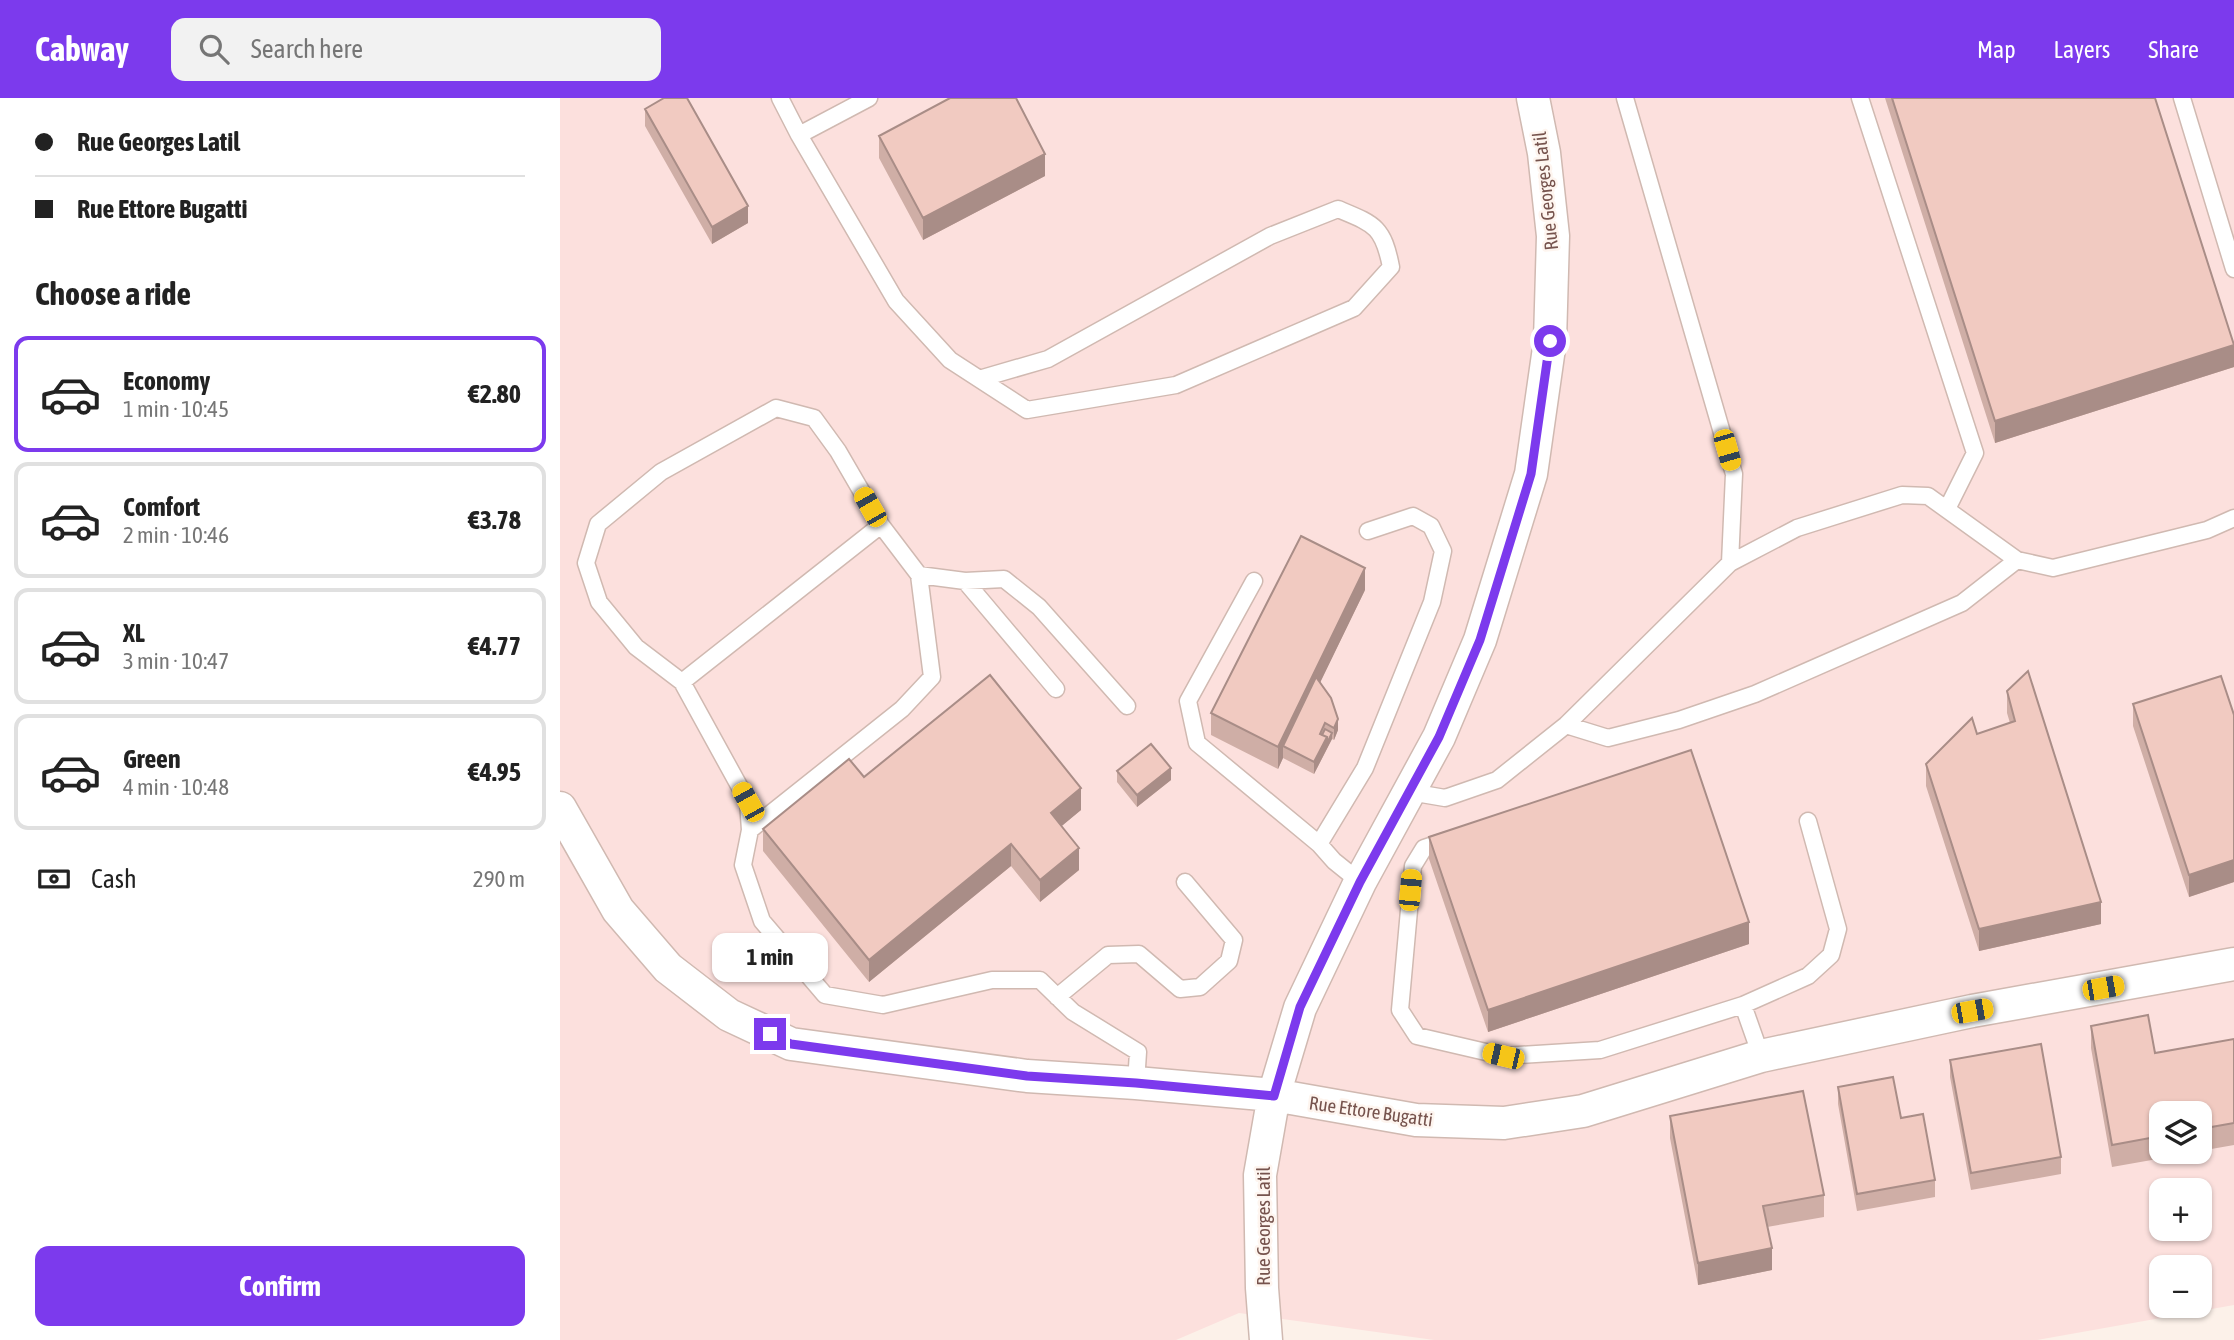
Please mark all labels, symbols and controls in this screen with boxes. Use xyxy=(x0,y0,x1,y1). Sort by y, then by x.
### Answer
search box xyxy=(171,18,661,81)
text: Cabway xyxy=(35,30,129,68)
icon: search xyxy=(195,30,233,68)
text: Search here xyxy=(251,34,363,64)
text: Map xyxy=(1977,36,2016,63)
text: Layers xyxy=(2054,36,2110,63)
text: Share xyxy=(2148,36,2199,63)
text: Rue Georges Latil xyxy=(77,127,240,157)
street label: Rue Georges Latil xyxy=(1528,131,1562,251)
text: Rue Ettore Bugatti xyxy=(77,194,248,224)
text: Choose a ride xyxy=(35,275,191,312)
route start xyxy=(1534,325,1566,357)
icon: car xyxy=(39,363,102,426)
text: Economy xyxy=(123,366,210,396)
text: €2.80 xyxy=(468,379,521,409)
text: 1 min · 10:45 xyxy=(123,396,229,422)
car xyxy=(1712,427,1743,473)
car xyxy=(851,484,890,530)
icon: car xyxy=(39,489,102,552)
text: Comfort xyxy=(123,492,200,522)
text: €3.78 xyxy=(468,505,521,535)
text: 2 min · 10:46 xyxy=(123,522,229,548)
icon: car xyxy=(39,615,102,678)
text: XL xyxy=(123,618,145,648)
text: €4.77 xyxy=(468,631,521,661)
text: 3 min · 10:47 xyxy=(123,648,229,674)
icon: car xyxy=(39,741,102,804)
text: Green xyxy=(123,744,181,774)
text: €4.95 xyxy=(468,757,521,787)
text: 4 min · 10:48 xyxy=(123,774,229,800)
car xyxy=(729,779,768,825)
icon: cash xyxy=(35,860,73,898)
text: Cash xyxy=(91,864,137,894)
text: 290 m xyxy=(473,866,525,892)
car xyxy=(1398,868,1423,912)
callout: 1 min xyxy=(712,932,828,982)
text: 1 min xyxy=(747,944,793,970)
car xyxy=(2081,974,2126,1002)
car xyxy=(1950,997,1995,1025)
route end xyxy=(754,1018,786,1050)
car xyxy=(1481,1041,1526,1071)
street label: Rue Ettore Bugatti xyxy=(1308,1091,1434,1131)
map controls xyxy=(2149,1101,2212,1318)
button: layers xyxy=(2149,1101,2212,1164)
street label: Rue Georges Latil xyxy=(1252,1166,1274,1286)
button: + xyxy=(2149,1178,2212,1241)
button: Confirm xyxy=(35,1246,525,1326)
button: − xyxy=(2149,1255,2212,1318)

